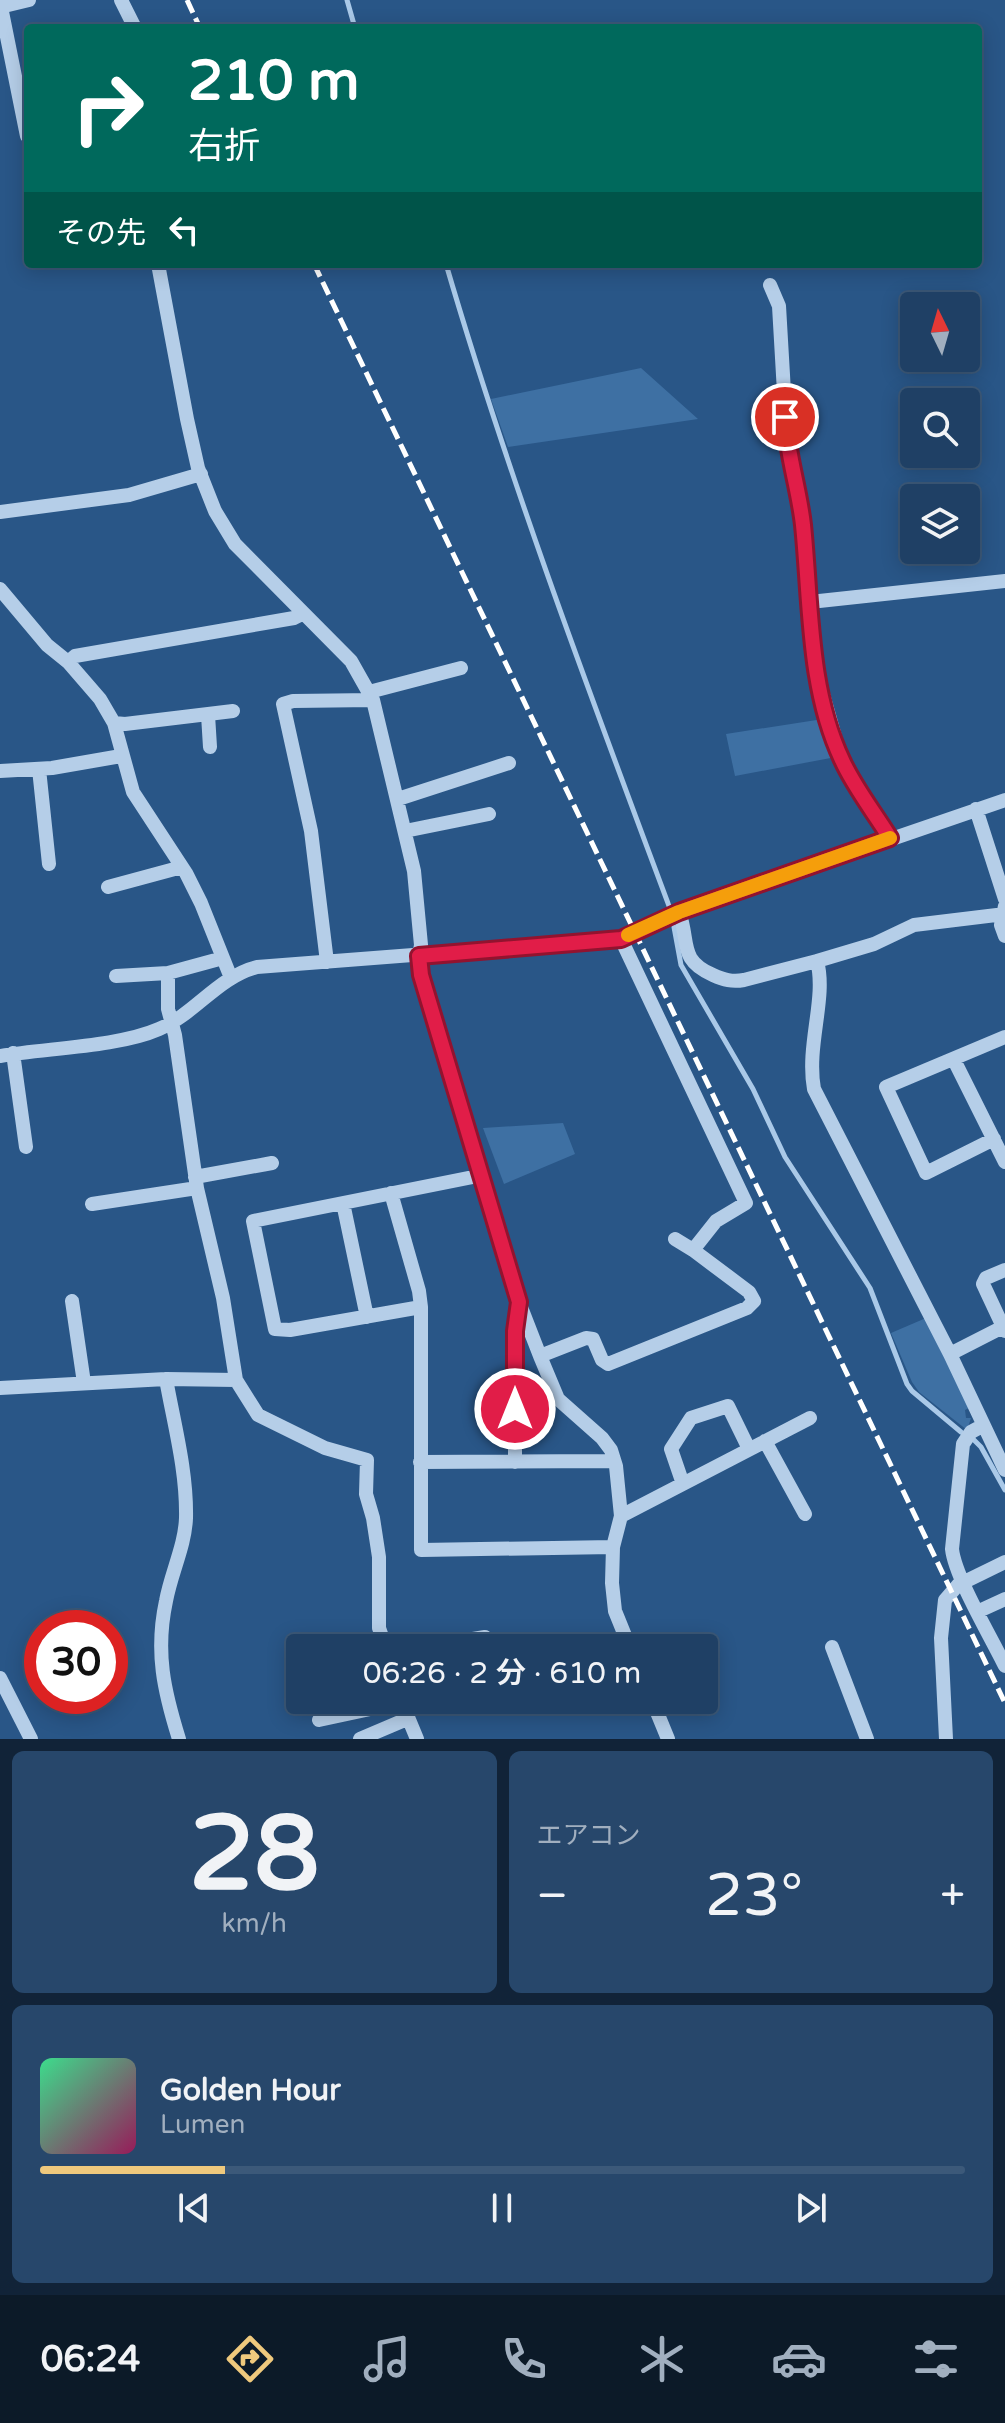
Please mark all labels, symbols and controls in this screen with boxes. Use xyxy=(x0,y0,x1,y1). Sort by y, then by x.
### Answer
text: 210 m xyxy=(188,48,359,115)
icon: right xyxy=(56,56,160,160)
text: 右折 xyxy=(188,125,260,168)
icon: left xyxy=(162,208,206,252)
text: その先 xyxy=(56,215,146,252)
north arrow xyxy=(900,292,980,372)
map controls xyxy=(900,292,980,564)
pin xyxy=(751,383,819,451)
button: search xyxy=(900,388,980,468)
icon: arrive xyxy=(763,395,807,439)
button: layers xyxy=(900,484,980,564)
position arrow xyxy=(473,1367,557,1451)
speed limit sign: 30 xyxy=(24,1610,128,1714)
text: 06:26 · 2 分 · 610 m xyxy=(363,1655,641,1692)
text: 28 xyxy=(189,1793,320,1918)
text: エアコン xyxy=(537,1820,641,1851)
text: 23° xyxy=(705,1860,803,1932)
text: − xyxy=(537,1870,568,1923)
text: + xyxy=(940,1870,965,1923)
text: km/h xyxy=(222,1908,287,1939)
text: Golden Hour xyxy=(160,2072,341,2109)
text: Lumen xyxy=(160,2109,245,2140)
icon: previous xyxy=(172,2186,216,2230)
icon: pause xyxy=(480,2186,524,2230)
icon: next xyxy=(789,2186,833,2230)
icon: directions xyxy=(222,2331,278,2387)
icon: music xyxy=(359,2331,415,2387)
icon: phone xyxy=(496,2331,552,2387)
icon: climate xyxy=(634,2331,690,2387)
icon: car xyxy=(771,2331,827,2387)
icon: filters xyxy=(908,2331,964,2387)
text: 06:24 xyxy=(41,2338,140,2381)

